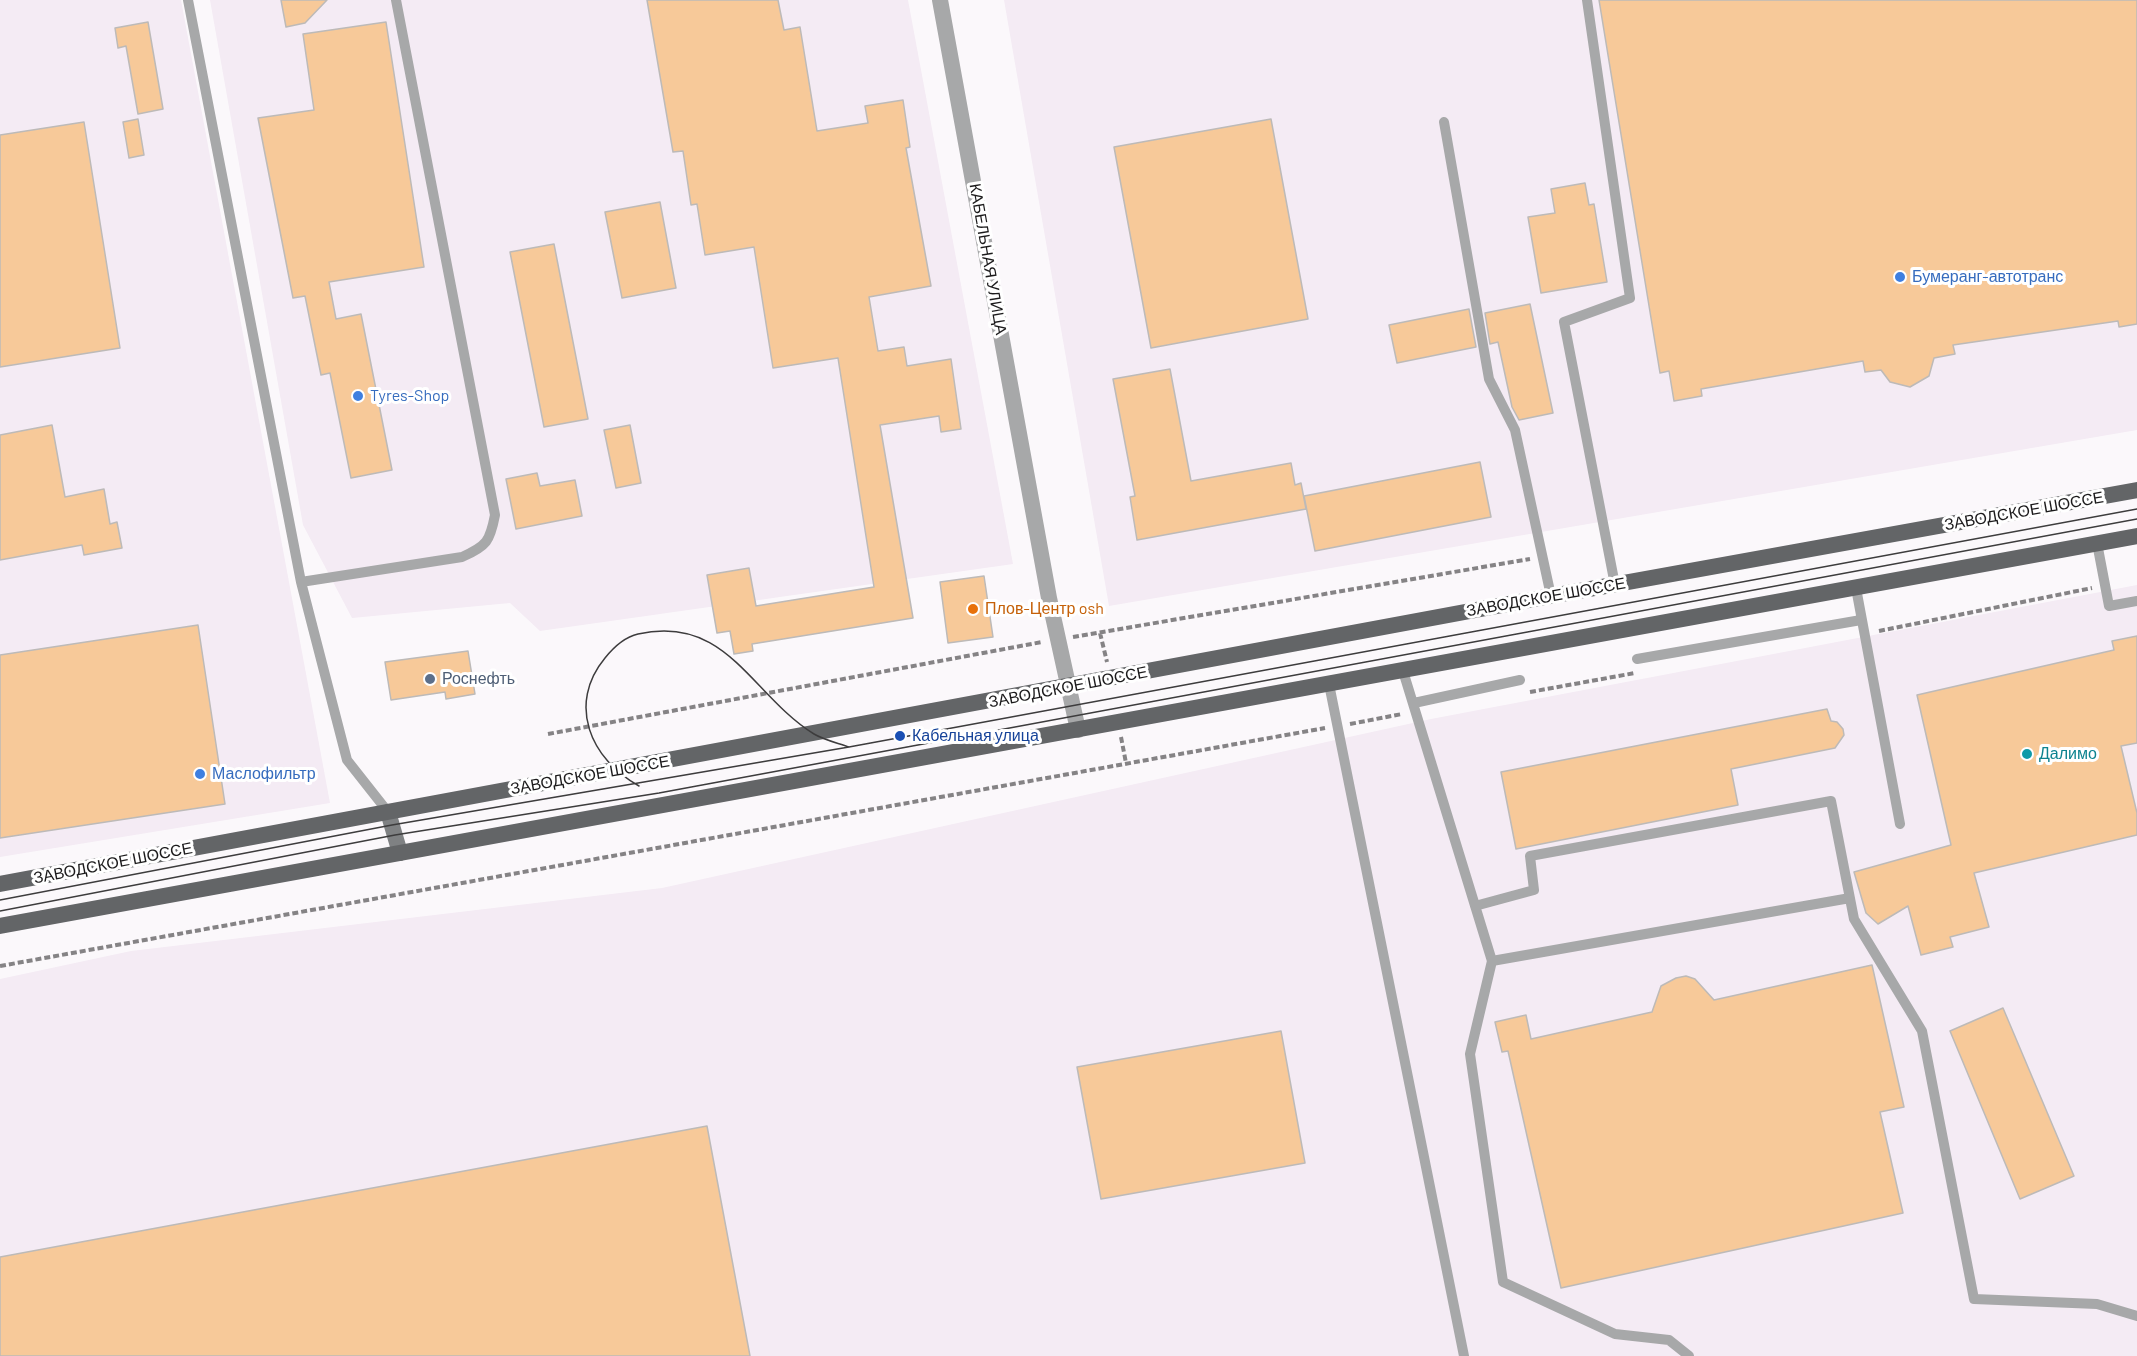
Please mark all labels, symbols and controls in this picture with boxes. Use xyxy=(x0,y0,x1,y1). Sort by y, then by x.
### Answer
street label: КАБЕЛЬНАЯ УЛИЦА xyxy=(965,182,1011,336)
place label: Бумеранг-автотранс xyxy=(1912,267,2063,287)
marker: Бумеранг-автотранс xyxy=(1893,270,1907,284)
place label: Tyres-Shop xyxy=(370,386,449,406)
marker: Tyres-Shop xyxy=(351,389,365,403)
street label: ЗАВОДСКОЕ ШОССЕ xyxy=(1943,488,2105,534)
street label: ЗАВОДСКОЕ ШОССЕ xyxy=(1465,574,1627,620)
place label: Плов-Центр osh xyxy=(985,599,1104,619)
marker: Плов-Центр osh xyxy=(966,602,980,616)
street label: ЗАВОДСКОЕ ШОССЕ xyxy=(987,662,1149,712)
place label: Роснефть xyxy=(442,669,515,689)
marker: Роснефть xyxy=(423,672,437,686)
place label: Кабельная улица xyxy=(912,726,1039,746)
marker: Кабельная улица xyxy=(893,729,907,743)
place label: Далимо xyxy=(2039,744,2097,764)
marker: Далимо xyxy=(2020,747,2034,761)
street label: ЗАВОДСКОЕ ШОССЕ xyxy=(509,752,671,798)
place label: Маслофильтр xyxy=(212,764,316,784)
marker: Маслофильтр xyxy=(193,767,207,781)
street label: ЗАВОДСКОЕ ШОССЕ xyxy=(32,838,194,888)

